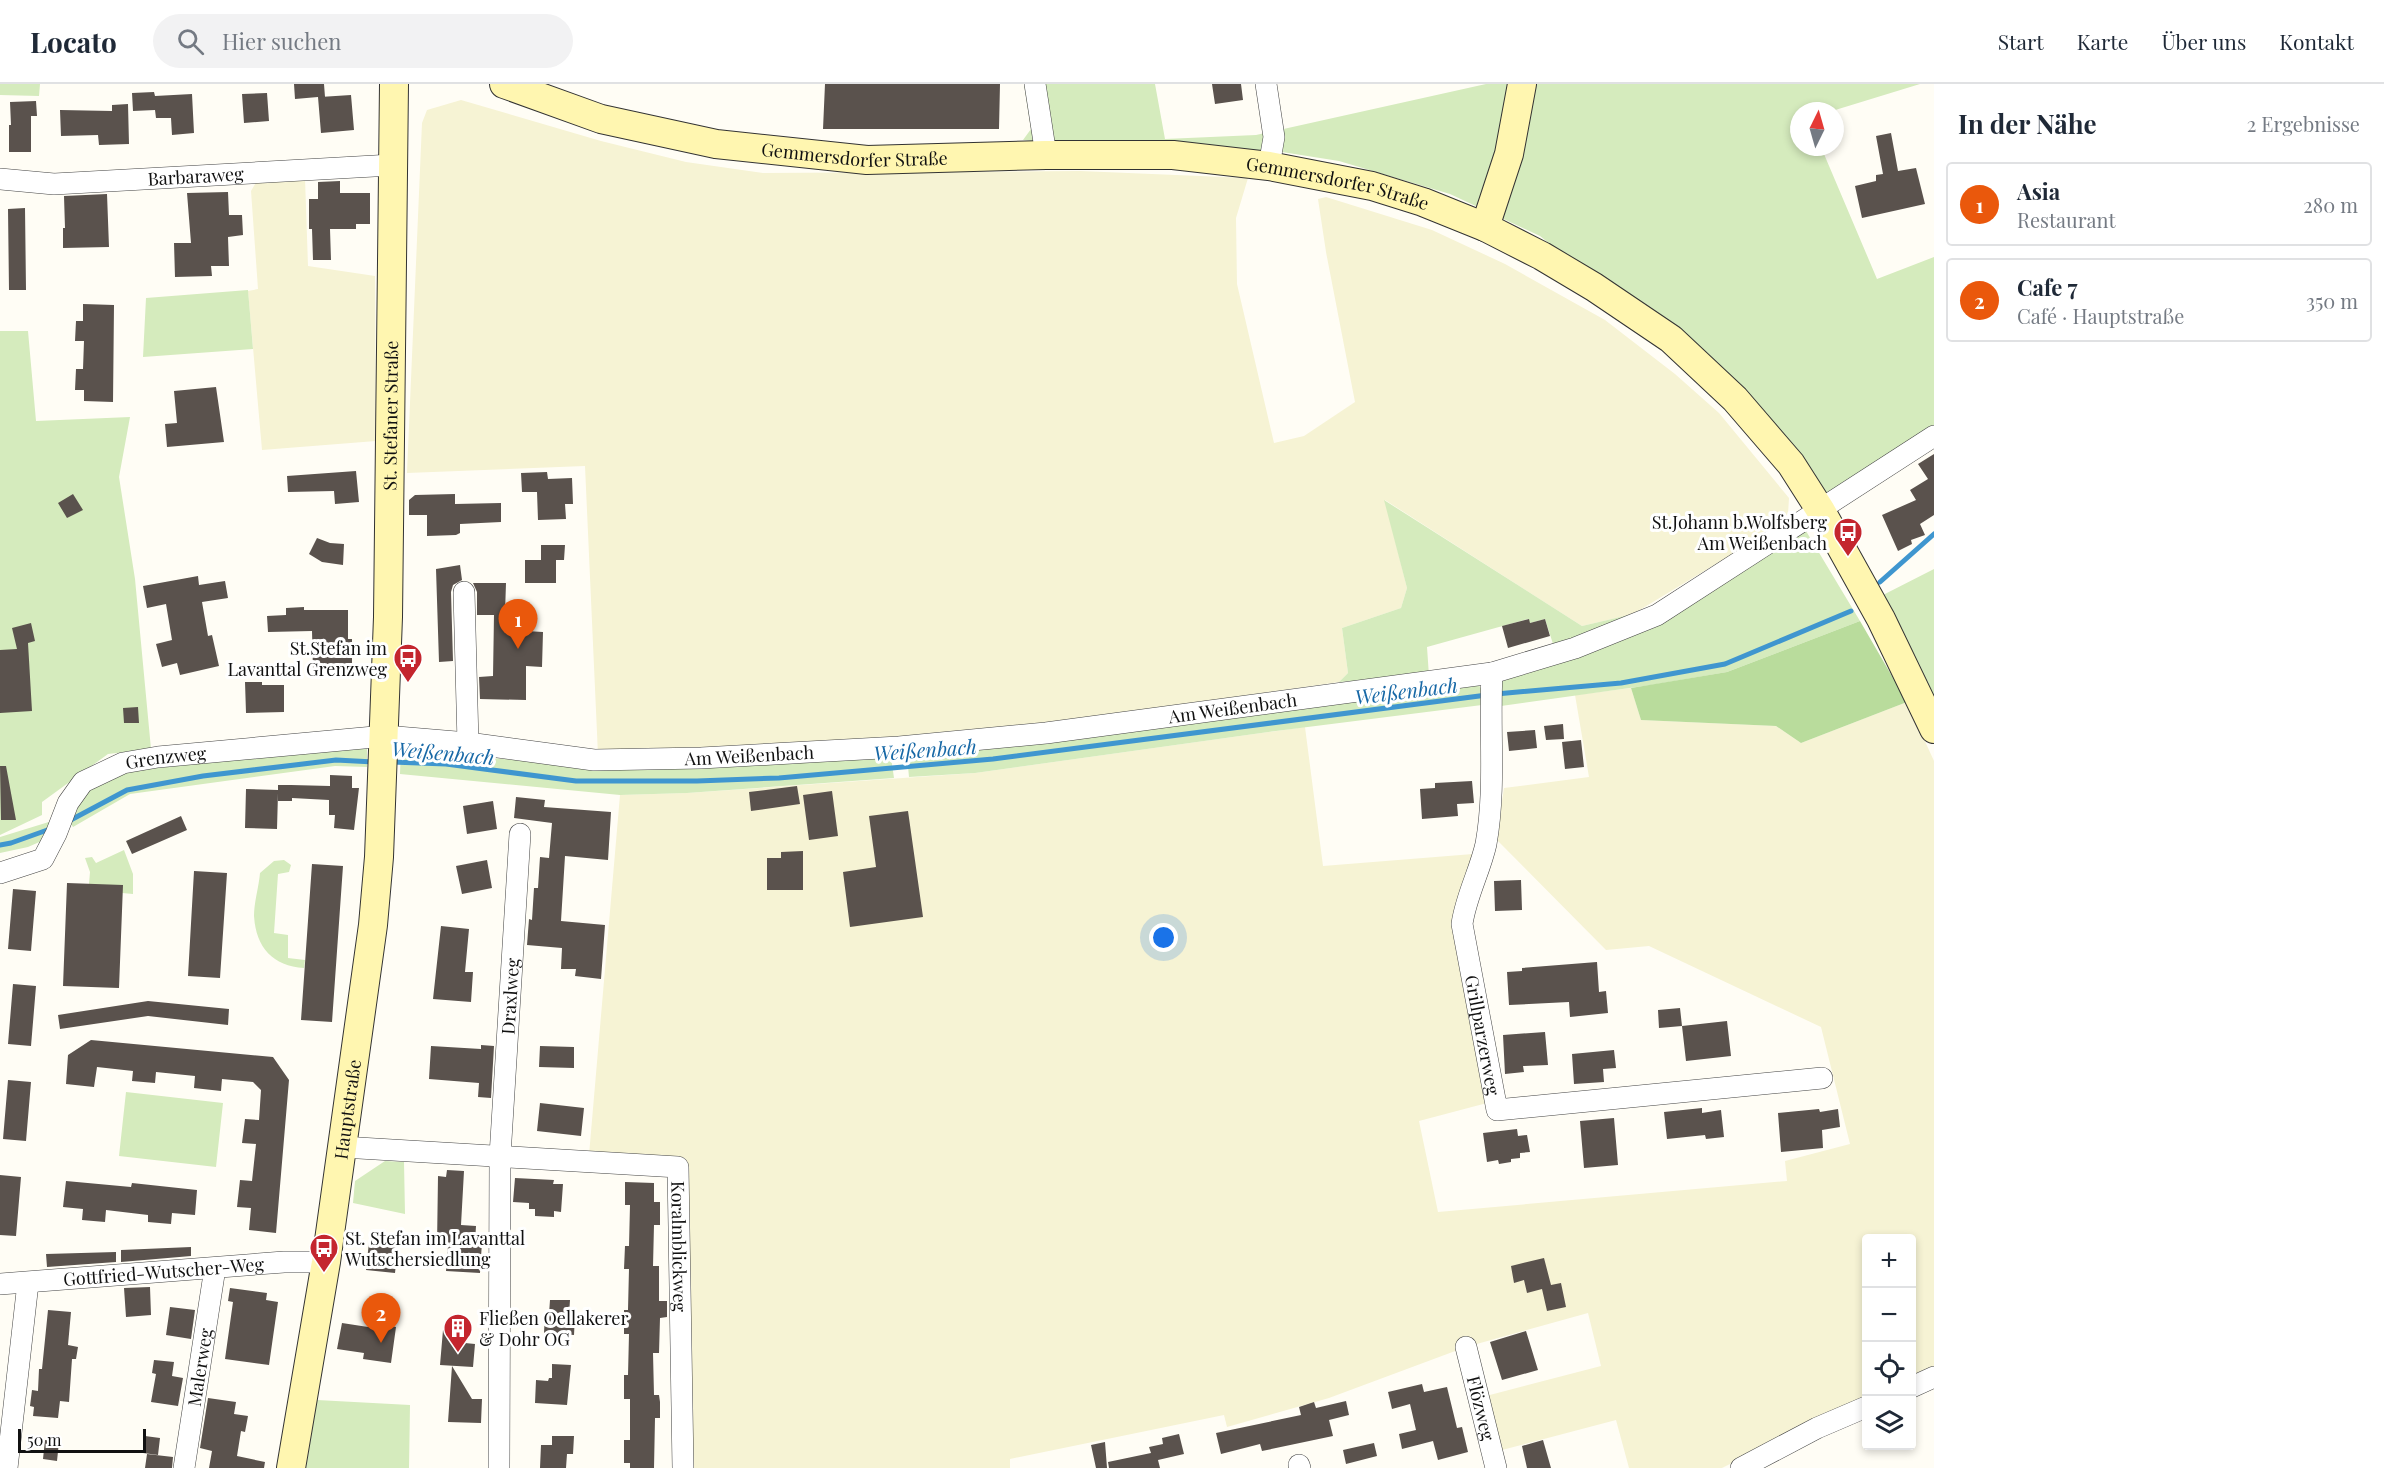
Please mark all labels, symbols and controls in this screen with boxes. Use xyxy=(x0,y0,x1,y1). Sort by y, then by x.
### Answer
search box xyxy=(153,14,573,68)
text: Locato xyxy=(30,23,117,60)
icon: search xyxy=(174,25,207,58)
text: Hier suchen xyxy=(222,26,341,56)
text: Start xyxy=(1998,27,2044,55)
text: Karte xyxy=(2077,27,2128,55)
text: Über uns xyxy=(2161,27,2246,55)
text: Kontakt xyxy=(2279,27,2354,55)
north arrow xyxy=(1790,102,1844,156)
text: In der Nähe xyxy=(1958,106,2097,141)
text: 2 Ergebnisse xyxy=(2247,110,2360,137)
street label: Gemmersdorfer Straße xyxy=(760,137,948,172)
street label: Gemmersdorfer Straße xyxy=(1245,151,1433,215)
street label: Barbaraweg xyxy=(147,161,245,191)
text: Asia xyxy=(2017,176,2060,206)
text: 1 xyxy=(1976,191,1983,218)
text: 280 m xyxy=(2303,191,2358,218)
text: Restaurant xyxy=(2017,206,2116,233)
text: Cafe 7 xyxy=(2017,272,2077,302)
text: 2 xyxy=(1974,287,1985,314)
text: 350 m xyxy=(2306,287,2358,314)
text: Café · Hauptstraße xyxy=(2017,302,2184,329)
street label: St. Stefaner Straße xyxy=(377,341,403,491)
place label: St.Johann b.Wolfsberg Am Weißenbach xyxy=(1652,510,1827,555)
bus stop icon: St.Johann b.Wolfsberg Am Weißenbach xyxy=(1832,516,1864,558)
pin: 1 xyxy=(498,600,538,649)
place label: St.Stefan im Lavanttal Grenzweg xyxy=(227,636,387,681)
bus stop icon: St.Stefan im Lavanttal Grenzweg xyxy=(392,642,424,684)
water label: Weißenbach xyxy=(1353,670,1459,710)
street label: Am Weißenbach xyxy=(1166,687,1299,729)
water label: Weißenbach xyxy=(872,732,978,766)
water label: Weißenbach xyxy=(390,734,496,770)
street label: Am Weißenbach xyxy=(683,740,815,770)
street label: Grenzweg xyxy=(124,741,208,774)
your location xyxy=(1149,923,1178,952)
street label: Draxlweg xyxy=(496,957,524,1035)
street label: Grillparzerweg xyxy=(1460,973,1506,1098)
street label: Hauptstraße xyxy=(328,1058,366,1161)
street label: Koralmblickweg xyxy=(666,1181,692,1313)
place label: St. Stefan im Lavanttal Wutschersiedlung xyxy=(344,1226,525,1271)
bus stop icon: St. Stefan im Lavanttal Wutschersiedlung xyxy=(308,1232,340,1274)
map controls xyxy=(1862,1234,1916,1450)
button: + xyxy=(1862,1234,1916,1288)
street label: Gottfried-Wutscher-Weg xyxy=(62,1252,265,1291)
button: − xyxy=(1862,1288,1916,1342)
pin: 2 xyxy=(362,1294,400,1343)
place label: Fließen Oellakerer & Dohr OG xyxy=(479,1306,628,1351)
building icon: Fließen Oellakerer & Dohr OG xyxy=(442,1312,474,1354)
street label: Malerweg xyxy=(182,1326,218,1408)
button: locate xyxy=(1862,1342,1916,1396)
street label: Flözweg xyxy=(1462,1373,1501,1443)
button: layers xyxy=(1862,1396,1916,1450)
scale bar xyxy=(18,1426,146,1454)
text: 50 m xyxy=(27,1429,61,1450)

